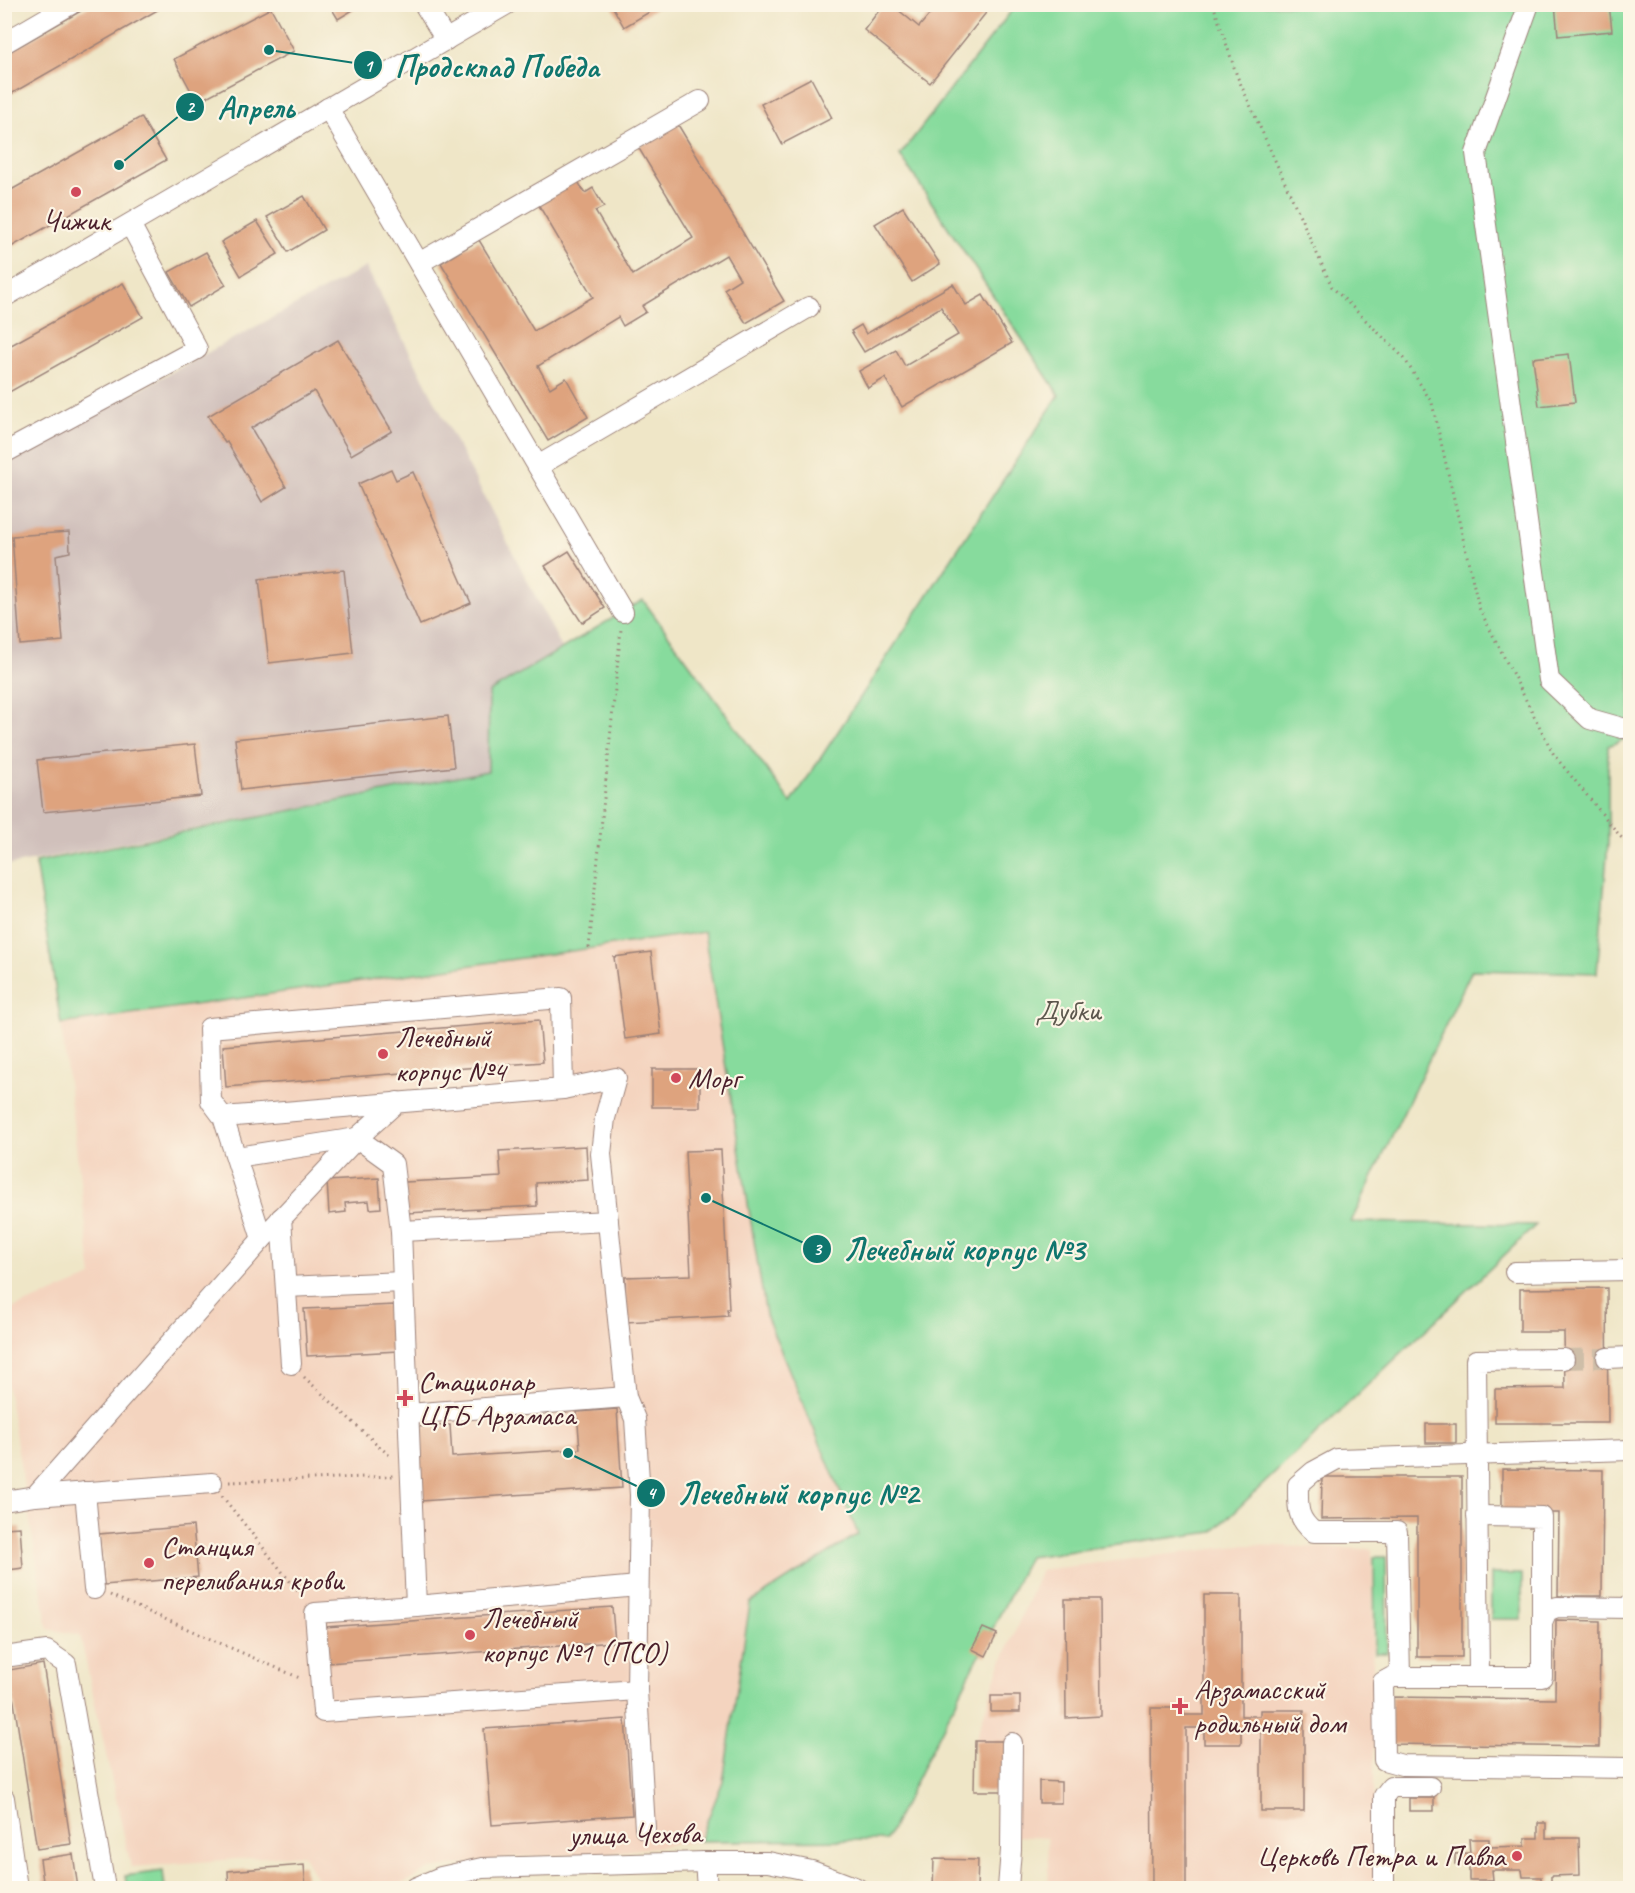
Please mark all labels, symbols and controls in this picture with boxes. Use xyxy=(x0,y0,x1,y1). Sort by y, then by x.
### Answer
callout: Продсклад Победа xyxy=(353,40,612,90)
text: Продсклад Победа xyxy=(395,46,601,87)
text: 1 xyxy=(364,55,374,77)
callout: Апрель xyxy=(175,82,306,132)
text: Апрель xyxy=(218,87,296,128)
text: 2 xyxy=(186,96,196,118)
marker: Чижик xyxy=(69,185,83,199)
place label: Чижик xyxy=(42,201,112,239)
park label: Дубки xyxy=(1035,991,1102,1029)
place label: Лечебный корпус №4 xyxy=(395,1018,508,1090)
marker: Лечебный корпус №4 xyxy=(376,1047,390,1061)
place label: Морг xyxy=(688,1059,745,1097)
marker: Морг xyxy=(669,1071,683,1085)
callout: Лечебный корпус №3 xyxy=(802,1224,1097,1274)
text: Лечебный корпус №3 xyxy=(844,1229,1087,1270)
text: 3 xyxy=(813,1238,823,1260)
place label: Стационар ЦГБ Арзамаса xyxy=(418,1362,578,1434)
marker: Стационар ЦГБ Арзамаса xyxy=(396,1389,414,1407)
callout: Лечебный корпус №2 xyxy=(636,1468,931,1518)
text: Лечебный корпус №2 xyxy=(678,1473,921,1514)
text: 4 xyxy=(647,1482,657,1504)
place label: Станция переливания крови xyxy=(161,1527,345,1599)
marker: Станция переливания крови xyxy=(142,1556,156,1570)
place label: Лечебный корпус №1 (ПСО) xyxy=(482,1599,669,1671)
marker: Лечебный корпус №1 (ПСО) xyxy=(463,1628,477,1642)
place label: Арзамасский родильный дом xyxy=(1194,1670,1348,1742)
marker: Арзамасский родильный дом xyxy=(1171,1697,1189,1715)
street label: улица Чехова xyxy=(566,1814,704,1854)
place label: Церковь Петра и Павла xyxy=(1257,1837,1507,1875)
marker: Церковь Петра и Павла xyxy=(1510,1849,1524,1863)

